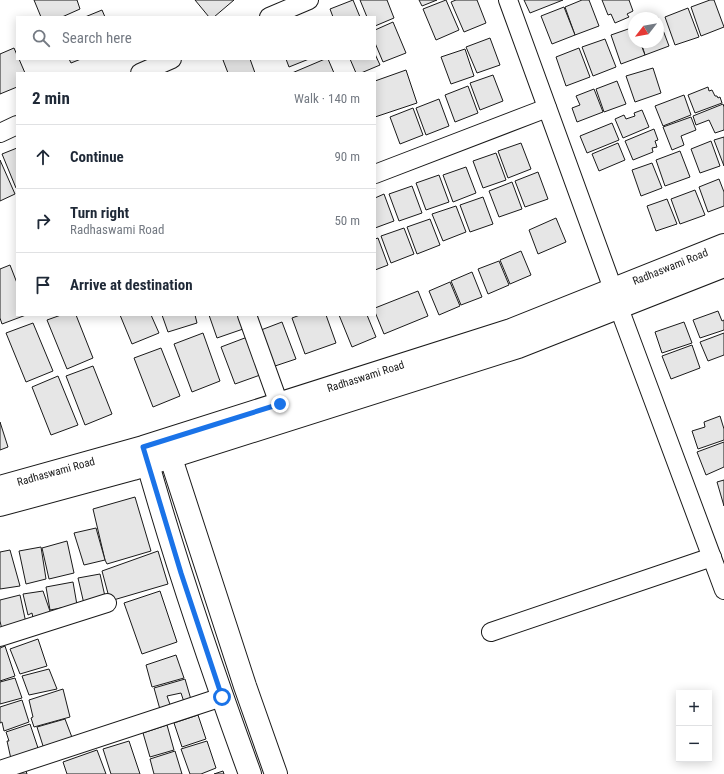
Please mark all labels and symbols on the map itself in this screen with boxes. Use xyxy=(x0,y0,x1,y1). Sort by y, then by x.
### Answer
north arrow xyxy=(628,12,664,48)
street label: Radhaswami Road xyxy=(631,246,710,287)
street label: Radhaswami Road xyxy=(325,358,406,395)
route end xyxy=(271,395,289,413)
street label: Radhaswami Road xyxy=(16,454,96,488)
route start xyxy=(213,688,231,706)

